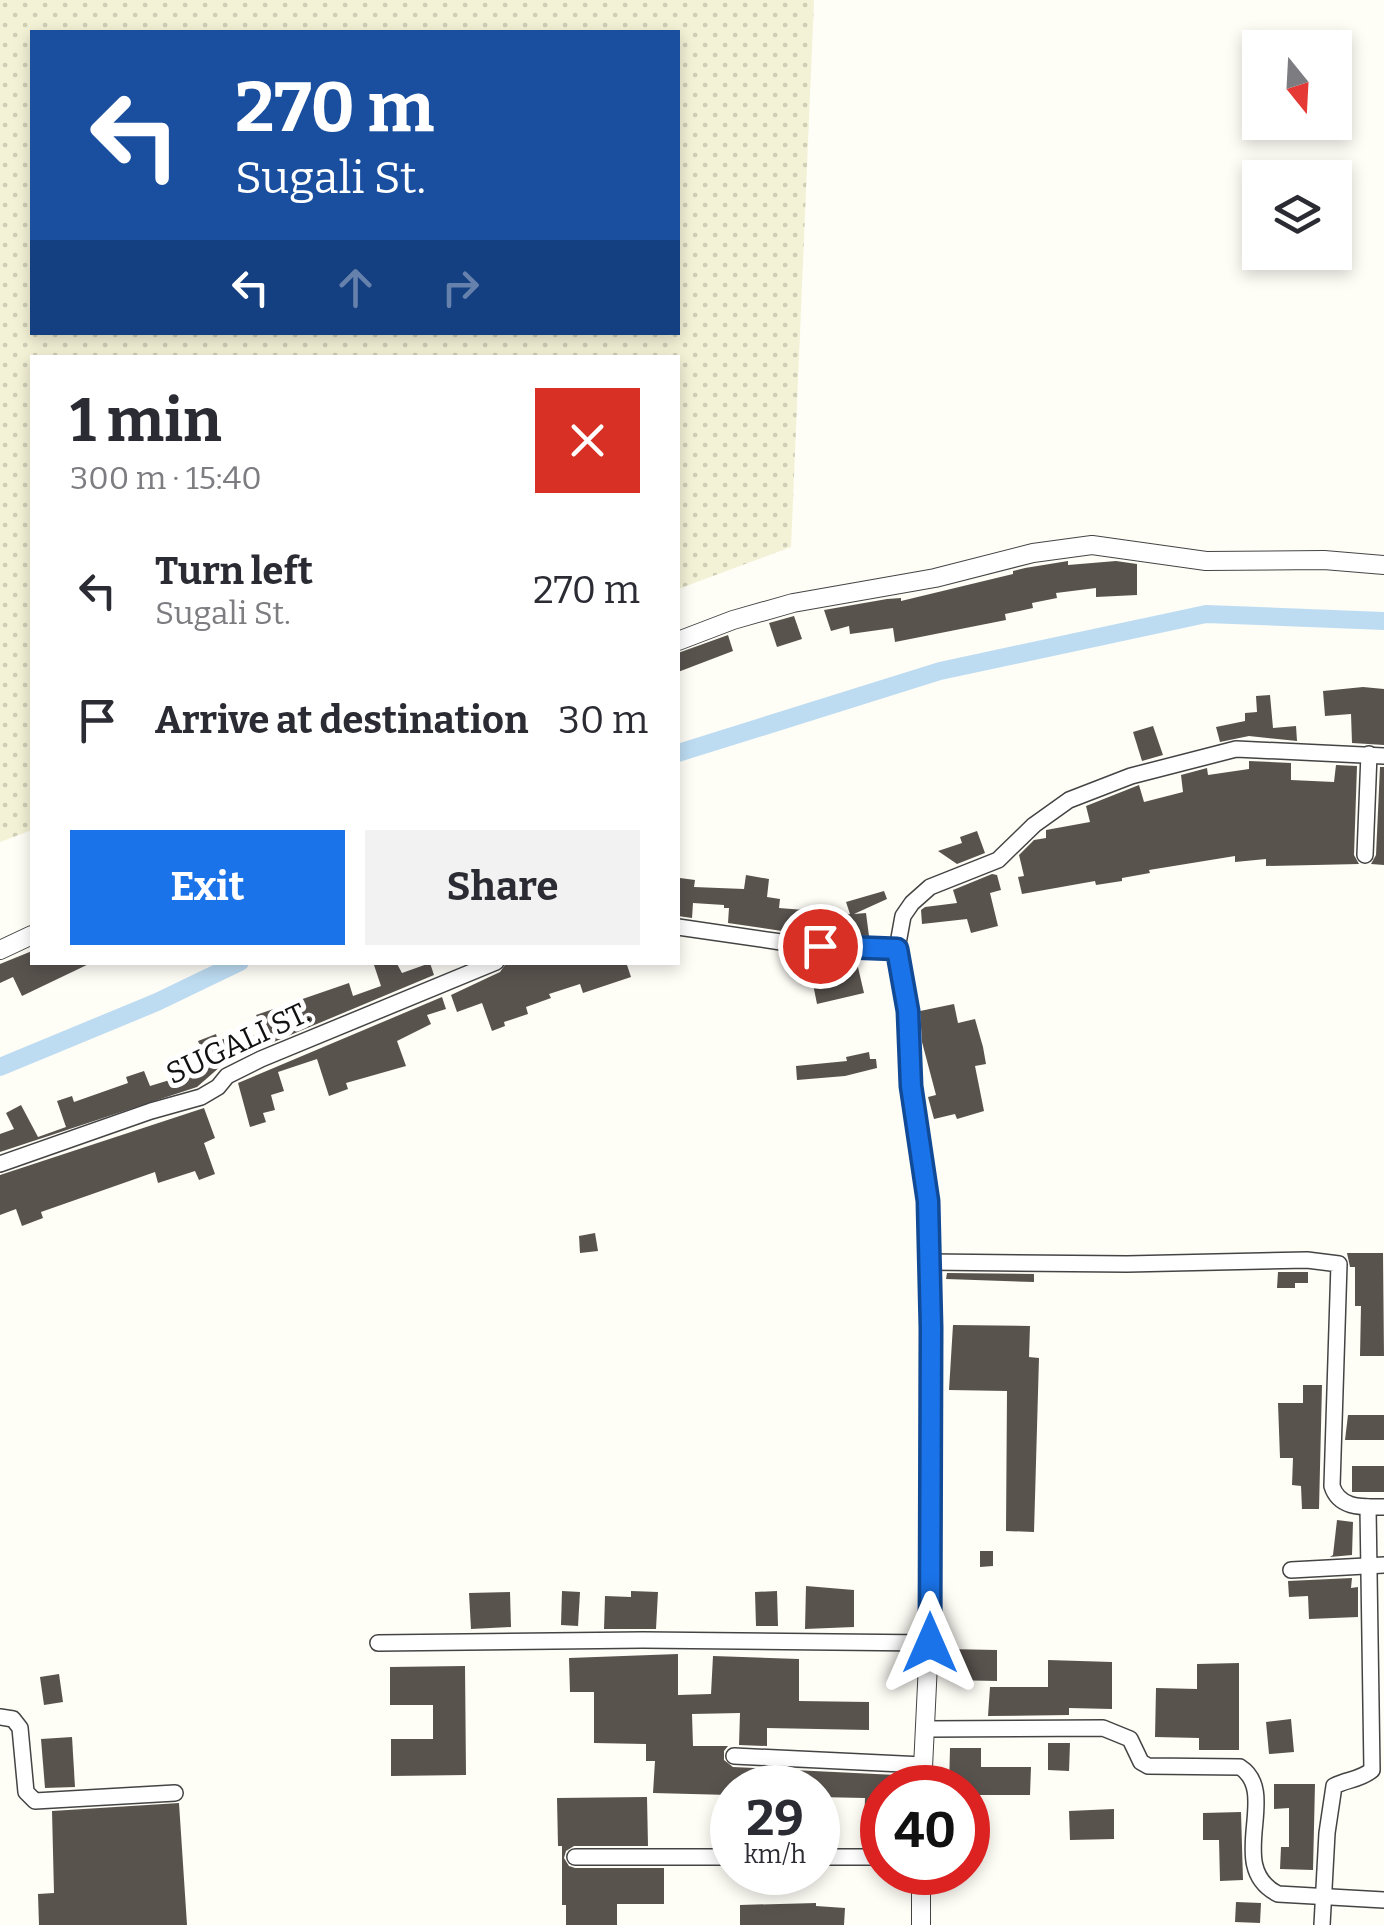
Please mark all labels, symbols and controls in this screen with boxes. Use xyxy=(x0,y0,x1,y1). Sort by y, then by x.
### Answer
north arrow xyxy=(1242,30,1352,140)
map controls xyxy=(1242,30,1352,270)
text: 270 m xyxy=(235,66,434,150)
icon: left xyxy=(70,70,200,200)
text: Sugali St. xyxy=(235,151,426,205)
button: layers xyxy=(1242,160,1352,270)
icon: left xyxy=(223,260,278,315)
icon: ahead xyxy=(328,260,383,315)
icon: right xyxy=(433,260,488,315)
text: 1 min xyxy=(70,385,222,457)
button: close xyxy=(535,388,640,493)
text: 300 m · 15:40 xyxy=(70,459,262,497)
text: Turn left xyxy=(155,548,313,594)
icon: left xyxy=(70,563,125,618)
text: 270 m xyxy=(533,567,640,613)
text: Sugali St. xyxy=(155,594,291,632)
icon: arrive xyxy=(70,693,125,748)
text: Arrive at destination xyxy=(155,697,528,743)
text: 30 m xyxy=(558,697,648,743)
button: Exit xyxy=(70,830,345,945)
button: Share xyxy=(365,830,640,945)
pin xyxy=(778,904,863,989)
icon: arrive xyxy=(793,919,848,974)
street label: SUGALI ST. xyxy=(160,994,316,1092)
position arrow xyxy=(878,1591,982,1695)
speed limit sign: 40 xyxy=(860,1765,990,1895)
text: 29 xyxy=(746,1788,804,1848)
text: km/h xyxy=(744,1840,806,1870)

